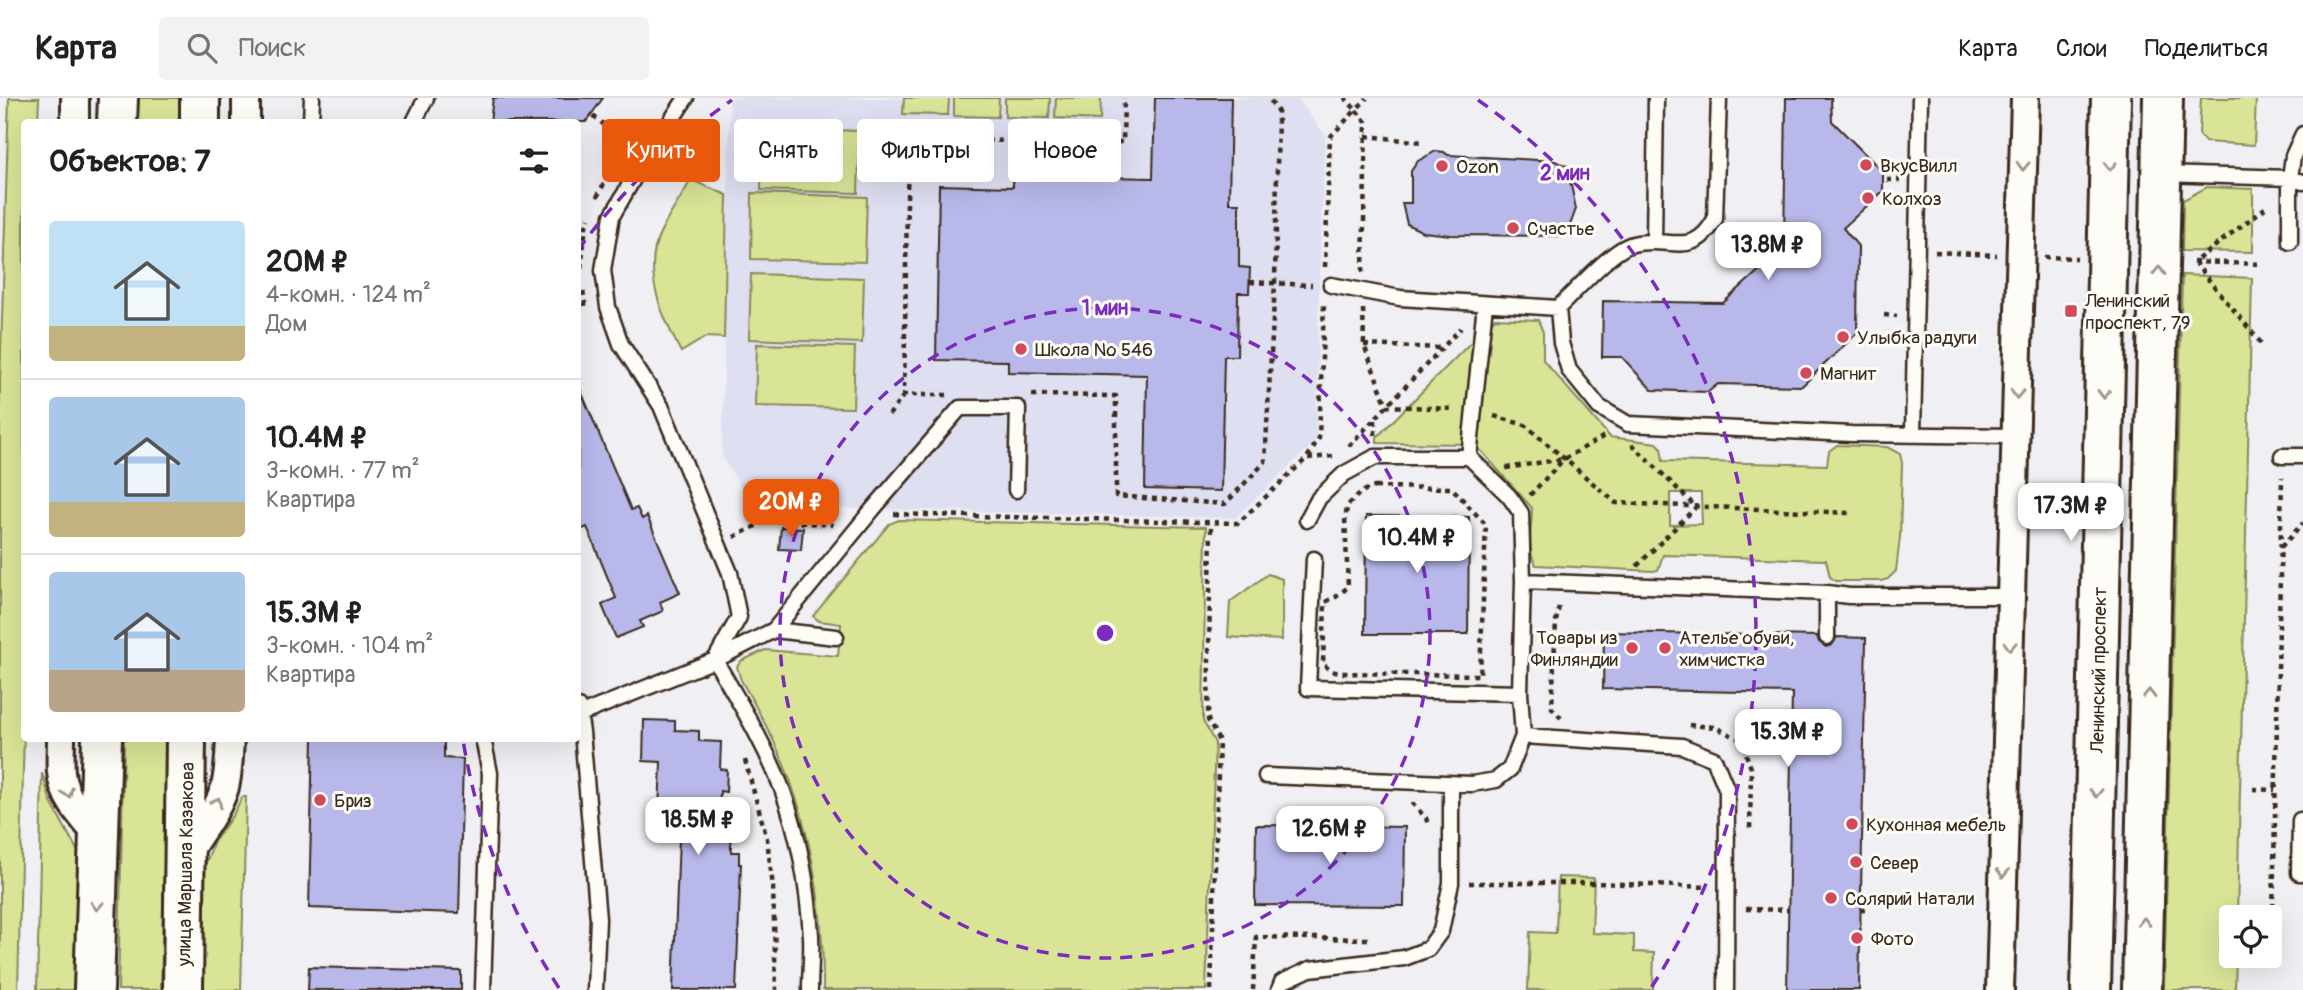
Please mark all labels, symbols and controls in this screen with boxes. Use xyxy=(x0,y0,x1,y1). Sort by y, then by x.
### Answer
search box xyxy=(159,17,649,80)
text: Карта xyxy=(35,28,117,69)
icon: search xyxy=(183,29,221,67)
text: Поиск xyxy=(239,32,307,64)
text: Карта xyxy=(1958,34,2018,63)
text: Слои xyxy=(2056,34,2107,63)
text: Поделиться xyxy=(2145,34,2268,63)
chip: Купить xyxy=(602,119,720,182)
chip: Снять xyxy=(734,119,843,182)
chip: Фильтры xyxy=(857,119,994,182)
chip: Новое xyxy=(1008,119,1121,182)
icon: filters xyxy=(515,142,553,180)
text: Объектов: 7 xyxy=(49,143,210,180)
place label: ВкусВилл xyxy=(1880,154,1958,178)
place label: Ozon xyxy=(1456,155,1499,179)
marker: ВкусВилл xyxy=(1858,157,1874,173)
marker: Ozon xyxy=(1434,158,1450,174)
text: 2 мин xyxy=(1540,160,1590,187)
one-way arrow xyxy=(2016,161,2031,172)
one-way arrow xyxy=(2102,161,2118,172)
place label: Колхоз xyxy=(1882,187,1942,211)
marker: Колхоз xyxy=(1860,190,1876,206)
place label: Счастье xyxy=(1527,217,1595,241)
marker: Счастье xyxy=(1505,220,1521,236)
pin: 13.8M ₽ xyxy=(1703,222,1833,282)
text: 13.8M ₽ xyxy=(1731,230,1805,259)
text: 20M ₽ xyxy=(266,243,349,280)
icon: home xyxy=(105,249,189,333)
one-way arrow xyxy=(2151,265,2166,276)
text: 4-комн. · 124 m² xyxy=(266,280,431,309)
place label: Ленинский проспект, 79 xyxy=(2084,289,2191,335)
text: 1 мин xyxy=(1082,295,1128,322)
marker: Ленинский проспект, 79 xyxy=(2063,303,2079,319)
text: Дом xyxy=(266,309,307,338)
place label: Улыбка радуги xyxy=(1857,326,1977,350)
marker: Улыбка радуги xyxy=(1835,329,1851,345)
place label: Школа № 546 xyxy=(1035,338,1153,362)
marker: Школа № 546 xyxy=(1013,341,1029,357)
place label: Магнит xyxy=(1820,362,1877,386)
marker: Магнит xyxy=(1798,365,1814,381)
one-way arrow xyxy=(2097,388,2112,399)
one-way arrow xyxy=(2009,389,2025,399)
text: 10.4M ₽ xyxy=(266,419,368,456)
icon: home xyxy=(105,425,189,509)
text: 3-комн. · 77 m² xyxy=(266,456,420,485)
pin: 20M ₽ xyxy=(742,480,840,539)
pin: 17.3M ₽ xyxy=(2006,484,2136,543)
text: Квартира xyxy=(266,485,355,514)
text: 20M ₽ xyxy=(759,487,823,516)
text: 17.3M ₽ xyxy=(2034,491,2108,520)
pin: 10.4M ₽ xyxy=(1352,516,1482,575)
text: 10.4M ₽ xyxy=(1378,523,1456,552)
street label: Ленинский проспект xyxy=(2086,586,2112,754)
text: 15.3M ₽ xyxy=(266,594,363,631)
icon: home xyxy=(105,600,189,684)
centre of rings xyxy=(1093,621,1117,645)
place label: Товары из Финляндии xyxy=(1531,626,1619,672)
place label: Ателье обуви, химчистка xyxy=(1679,626,1794,672)
text: 3-комн. · 104 m² xyxy=(266,631,433,660)
marker: Товары из Финляндии xyxy=(1624,640,1640,656)
marker: Ателье обуви, химчистка xyxy=(1657,640,1673,656)
one-way arrow xyxy=(2003,640,2018,651)
text: Квартира xyxy=(266,660,355,689)
one-way arrow xyxy=(2141,689,2157,699)
pin: 15.3M ₽ xyxy=(1723,710,1853,769)
text: 15.3M ₽ xyxy=(1751,717,1825,746)
street label: улица Маршала Казакова xyxy=(172,762,200,967)
one-way arrow xyxy=(60,786,74,798)
one-way arrow xyxy=(2088,787,2103,798)
place label: Бриз xyxy=(334,789,372,813)
marker: Бриз xyxy=(312,792,328,808)
one-way arrow xyxy=(209,797,223,809)
pin: 18.5M ₽ xyxy=(633,798,763,857)
text: 18.5M ₽ xyxy=(661,805,735,834)
pin: 12.6M ₽ xyxy=(1265,806,1395,866)
place label: Кухонная мебель xyxy=(1866,813,2007,837)
text: 12.6M ₽ xyxy=(1292,814,1368,843)
marker: Кухонная мебель xyxy=(1844,816,1860,832)
place label: Север xyxy=(1870,851,1919,875)
marker: Север xyxy=(1848,854,1864,870)
one-way arrow xyxy=(1996,868,2011,879)
place label: Солярий Натали xyxy=(1845,887,1975,911)
marker: Солярий Натали xyxy=(1823,890,1839,906)
one-way arrow xyxy=(90,901,105,912)
map controls xyxy=(2219,905,2282,968)
button: locate xyxy=(2219,905,2282,968)
one-way arrow xyxy=(2136,916,2152,927)
place label: Фото xyxy=(1871,927,1914,951)
marker: Фото xyxy=(1849,930,1865,946)

